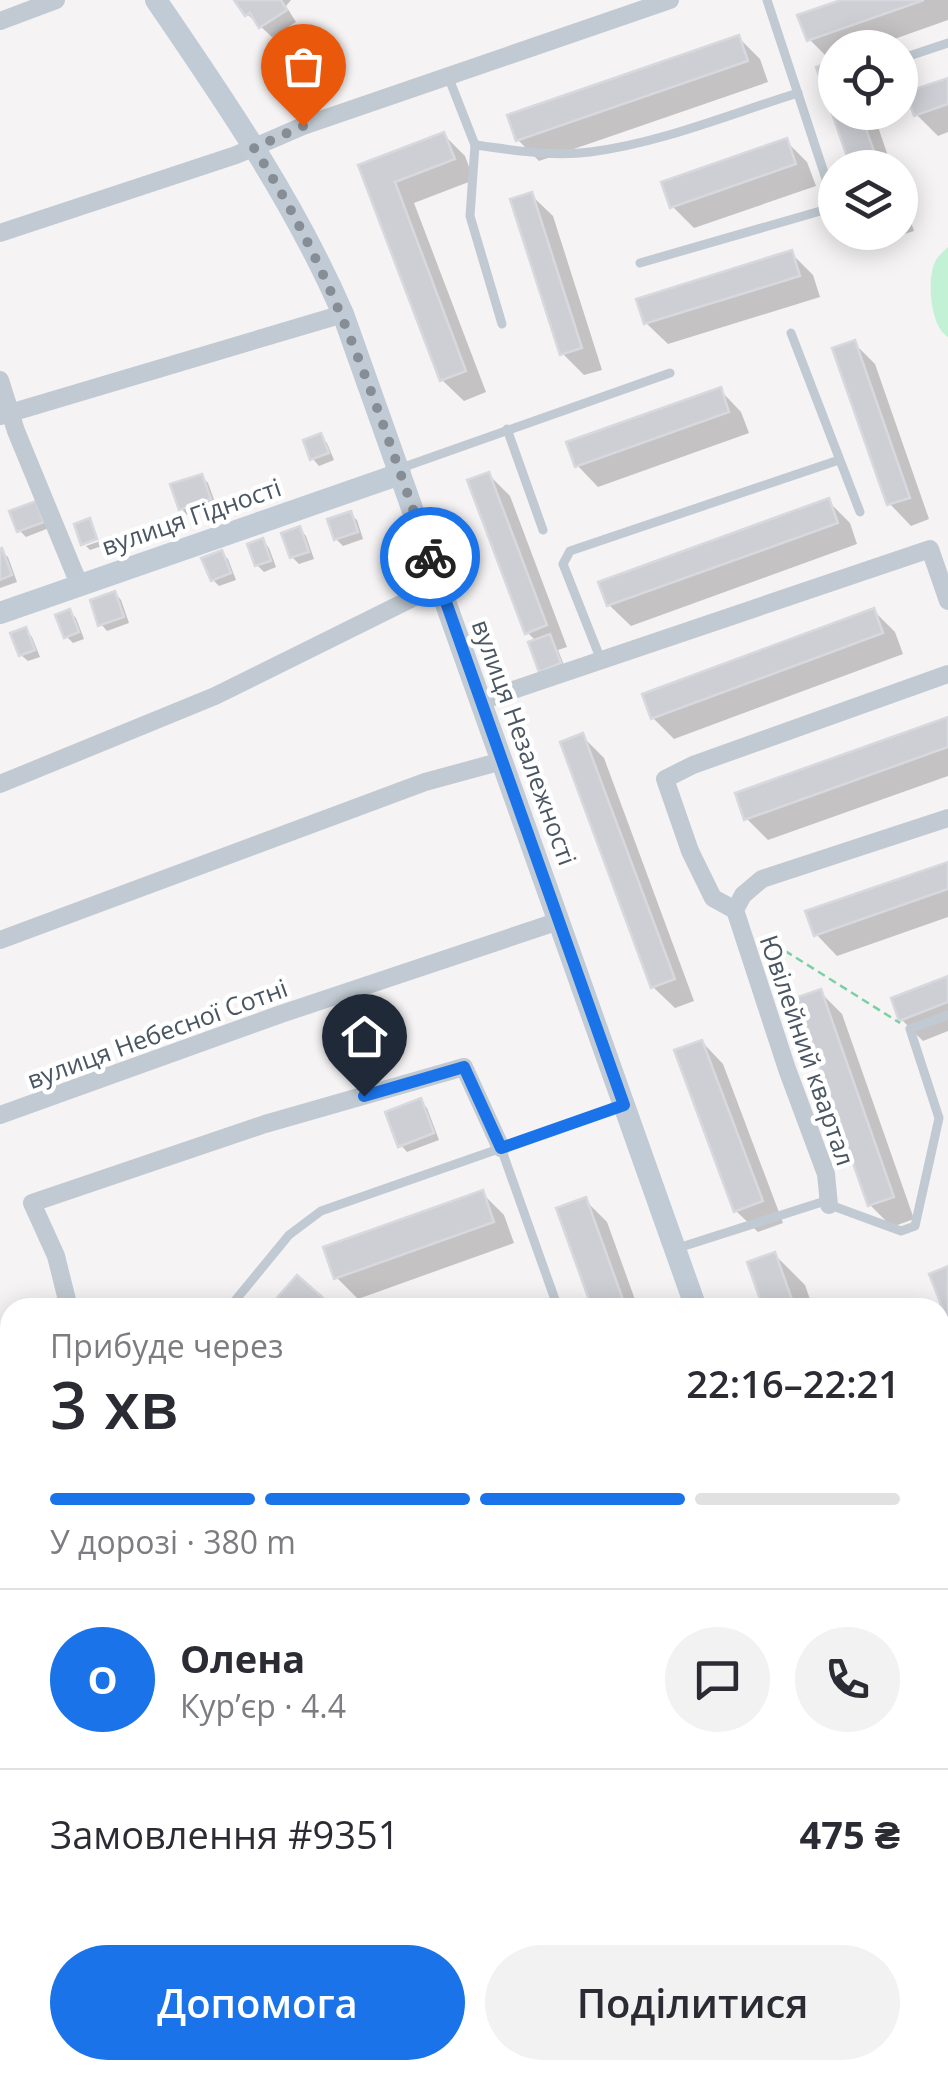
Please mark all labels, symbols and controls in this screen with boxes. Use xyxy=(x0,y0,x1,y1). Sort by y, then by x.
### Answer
pin xyxy=(261,24,346,127)
map controls xyxy=(818,30,918,250)
button: locate xyxy=(818,30,918,130)
icon: bag xyxy=(276,39,331,94)
button: layers xyxy=(818,150,918,250)
street label: вулиця Гідності xyxy=(97,469,285,563)
courier xyxy=(380,507,480,607)
icon: bike xyxy=(403,530,458,585)
street label: вулиця Незалежності xyxy=(465,614,585,870)
street label: Ювілейний квартал xyxy=(753,930,863,1170)
street label: вулиця Небесної Сотні xyxy=(22,970,292,1096)
pin xyxy=(322,994,407,1097)
icon: home xyxy=(337,1009,392,1064)
text: Прибуде через xyxy=(50,1324,283,1367)
text: 22:16–22:21 xyxy=(686,1357,900,1409)
text: 3 хв xyxy=(50,1360,179,1448)
text: У дорозі · 380 m xyxy=(50,1520,296,1563)
button: chat xyxy=(665,1627,770,1732)
button: phone xyxy=(795,1627,900,1732)
text: Олена xyxy=(180,1632,305,1684)
text: О xyxy=(87,1653,118,1705)
text: Кур’єр · 4.4 xyxy=(180,1684,346,1727)
text: Замовлення #9351 xyxy=(50,1808,399,1860)
text: 475 ₴ xyxy=(800,1808,900,1860)
button: Допомога xyxy=(50,1945,465,2060)
button: Поділитися xyxy=(485,1945,900,2060)

